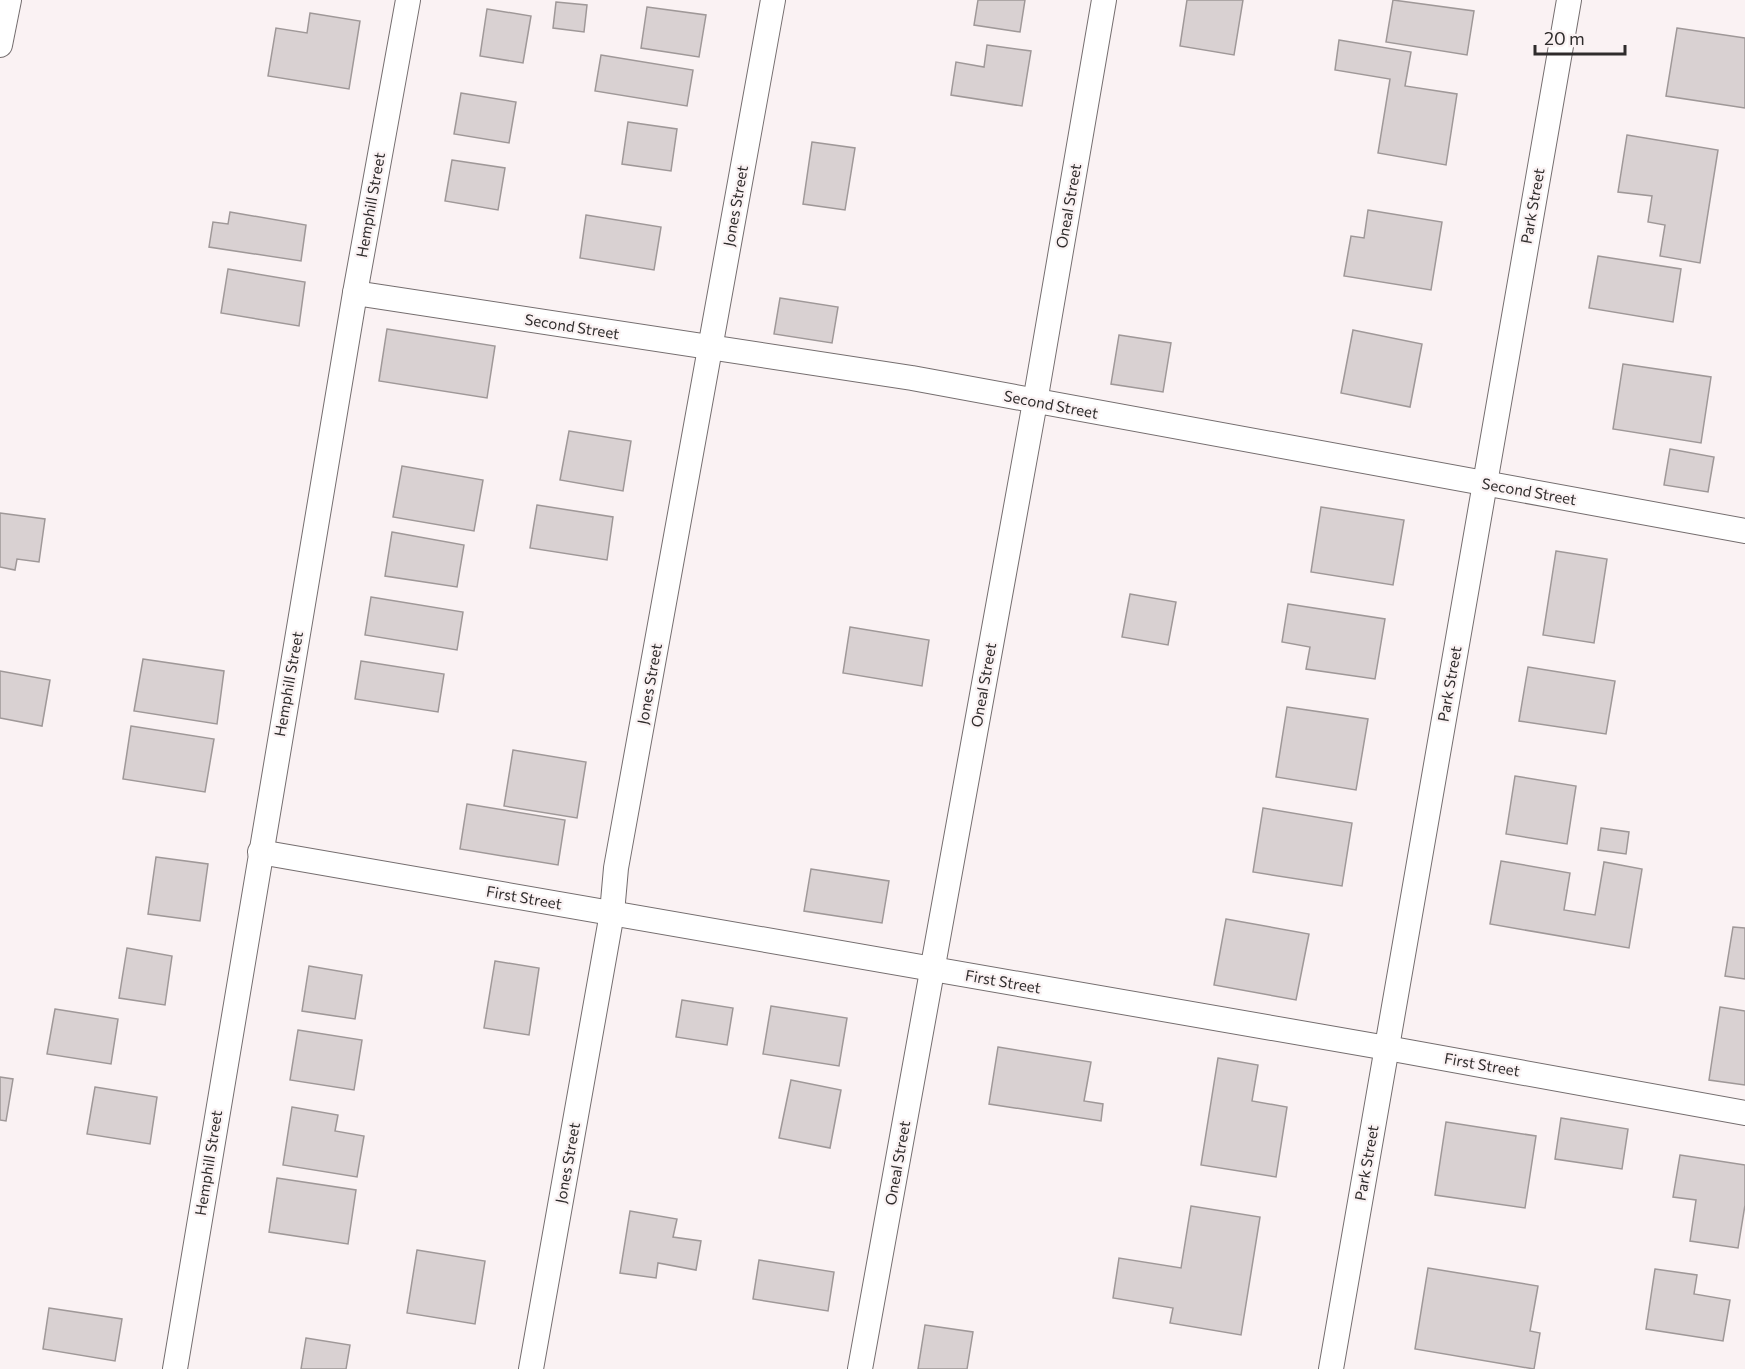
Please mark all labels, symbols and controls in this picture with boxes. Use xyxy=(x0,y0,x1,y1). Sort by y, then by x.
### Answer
scale bar xyxy=(1535,18,1625,56)
text: 20 m xyxy=(1544,27,1585,49)
street label: Hemphill Street xyxy=(352,151,388,259)
street label: Oneal Street xyxy=(1052,162,1084,250)
street label: Jones Street xyxy=(719,164,751,248)
street label: Park Street xyxy=(1516,167,1548,245)
street label: Second Street xyxy=(524,310,621,342)
street label: Second Street xyxy=(1003,386,1100,422)
street label: Second Street xyxy=(1481,474,1578,508)
street label: Hemphill Street xyxy=(270,630,306,738)
street label: Oneal Street xyxy=(967,641,999,729)
street label: Jones Street xyxy=(633,642,665,726)
street label: Park Street xyxy=(1433,645,1465,723)
street label: First Street xyxy=(485,882,563,913)
street label: First Street xyxy=(964,966,1042,997)
street label: First Street xyxy=(1443,1049,1521,1080)
street label: Hemphill Street xyxy=(191,1109,225,1217)
street label: Oneal Street xyxy=(881,1119,913,1207)
street label: Jones Street xyxy=(551,1121,583,1205)
street label: Park Street xyxy=(1350,1124,1382,1202)

